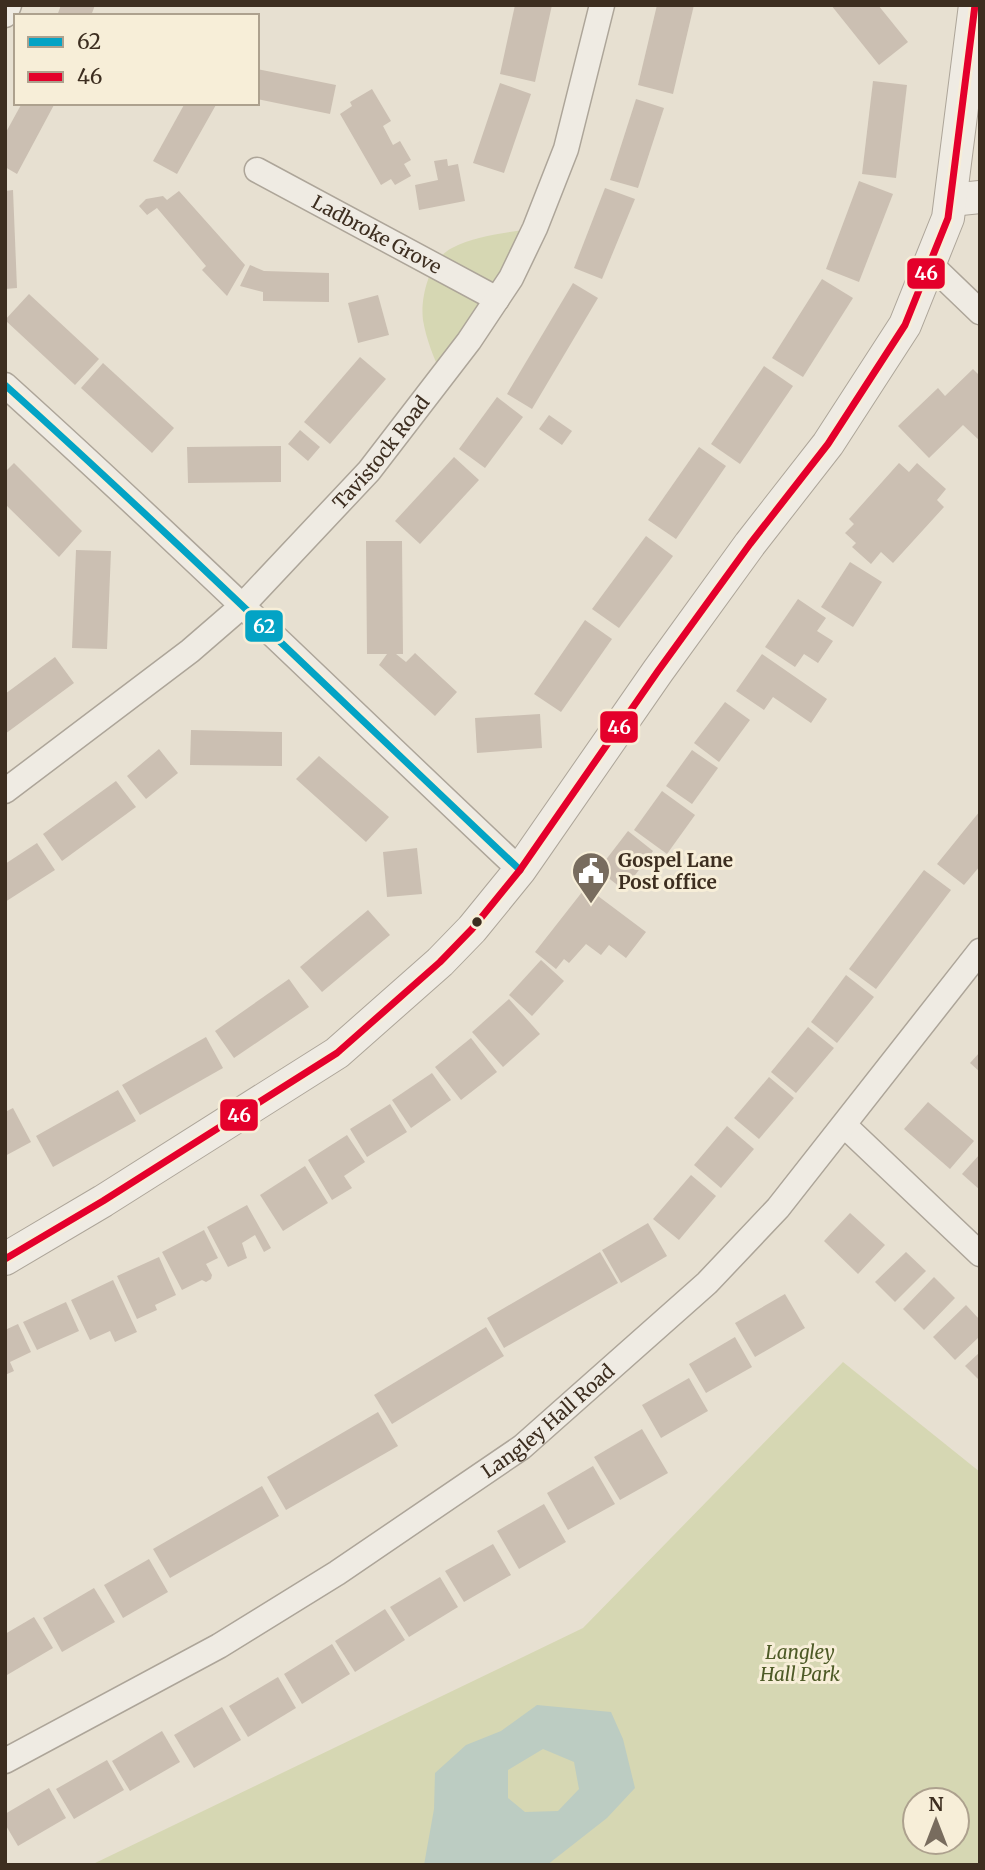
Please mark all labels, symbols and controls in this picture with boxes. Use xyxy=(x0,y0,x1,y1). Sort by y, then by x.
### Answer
legend xyxy=(14,14,259,105)
text: 62 xyxy=(77,28,101,55)
text: 46 xyxy=(77,63,102,90)
street label: Ladbroke Grove xyxy=(308,190,446,279)
line badge: 46 xyxy=(906,257,946,290)
text: 46 xyxy=(914,261,938,285)
street label: Tavistock Road xyxy=(327,391,434,514)
line badge: 62 xyxy=(244,609,284,643)
text: 62 xyxy=(253,614,275,638)
line badge: 46 xyxy=(599,710,639,744)
text: 46 xyxy=(607,715,631,739)
place label: Gospel Lane Post office xyxy=(618,848,733,894)
public building icon: Gospel Lane Post office xyxy=(570,850,612,905)
unlabelled marker xyxy=(470,915,484,929)
line badge: 46 xyxy=(219,1098,259,1132)
text: 46 xyxy=(227,1103,251,1127)
street label: Langley Hall Road xyxy=(477,1359,619,1483)
park label: Langley Hall Park xyxy=(759,1640,841,1686)
north arrow xyxy=(901,1786,971,1856)
text: N xyxy=(928,1792,944,1816)

